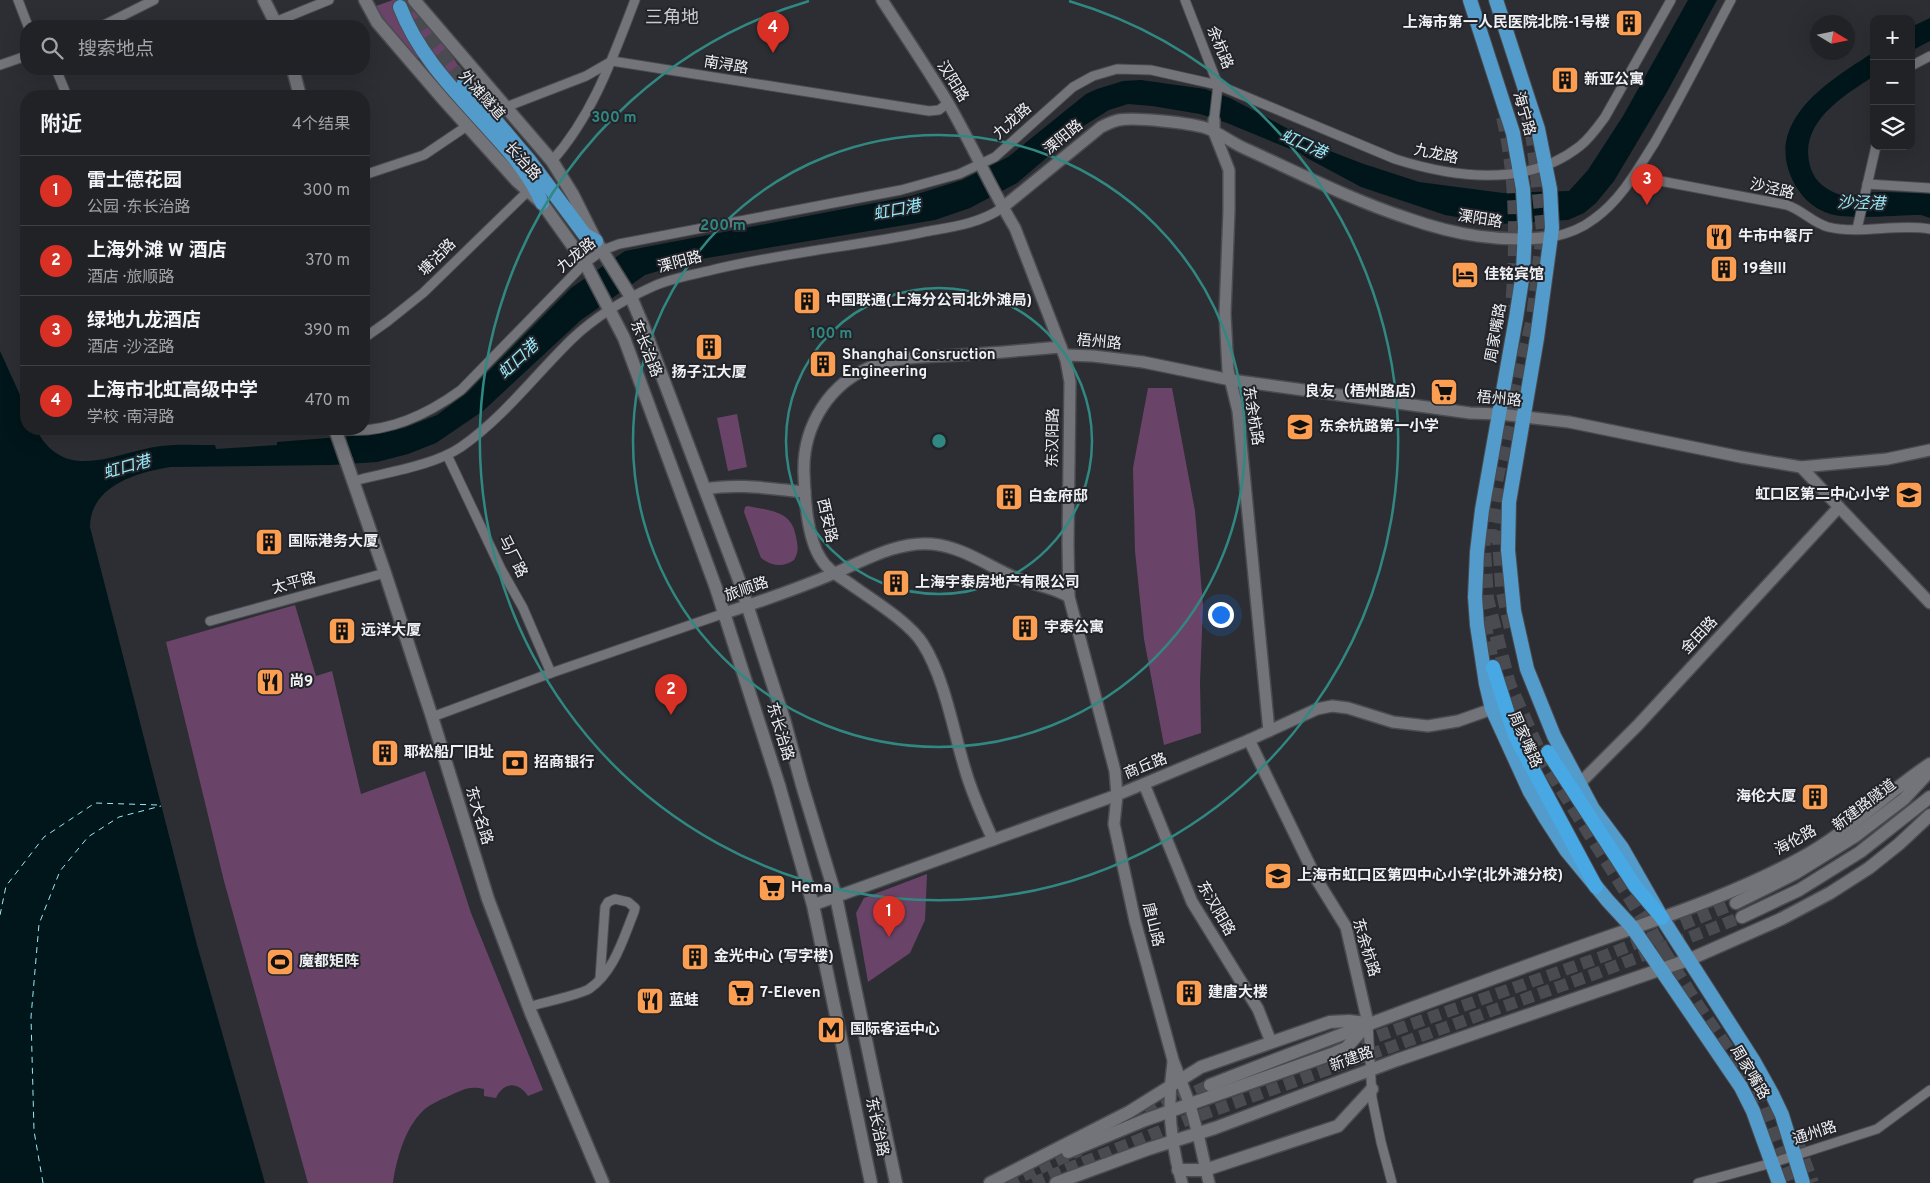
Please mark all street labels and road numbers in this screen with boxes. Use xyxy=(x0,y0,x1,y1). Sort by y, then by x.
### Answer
street label: 余杭路 xyxy=(1202,23,1237,72)
street label: 南浔路 xyxy=(702,53,750,79)
street label: 汉阳路 xyxy=(932,58,972,106)
street label: 外滩隧道 xyxy=(454,67,508,125)
street label: 海宁路 xyxy=(1508,90,1538,138)
street label: 九龙路 xyxy=(989,99,1036,144)
street label: 溧阳路 xyxy=(1041,116,1087,160)
street label: 长治路 xyxy=(500,139,544,185)
street label: 九龙路 xyxy=(1412,140,1460,169)
street label: 沙泾路 xyxy=(1748,176,1796,204)
street label: 溧阳路 xyxy=(1456,207,1504,233)
street label: 九龙路 xyxy=(553,234,600,278)
street label: 塘沽路 xyxy=(415,235,461,281)
street label: 溧阳路 xyxy=(656,248,704,278)
street label: 周家嘴路 xyxy=(1482,302,1512,364)
street label: 东长治路 xyxy=(625,318,665,380)
street label: 梧州路 xyxy=(1076,331,1122,354)
street label: 东余杭路 xyxy=(1238,385,1267,447)
street label: 梧州路 xyxy=(1476,388,1522,411)
street label: 东汉阳路 xyxy=(1044,408,1064,468)
street label: 西安路 xyxy=(812,497,840,545)
street label: 马厂路 xyxy=(493,533,531,581)
street label: 太平路 xyxy=(270,569,318,599)
street label: 旅顺路 xyxy=(723,574,771,606)
street label: 金田路 xyxy=(1678,613,1722,659)
street label: 东长治路 xyxy=(761,701,797,763)
street label: 周家嘴路 xyxy=(1503,709,1545,771)
street label: 商丘路 xyxy=(1122,750,1170,784)
street label: 新建路隧道 xyxy=(1829,776,1901,836)
street label: 东大名路 xyxy=(460,785,496,847)
street label: 海伦路 xyxy=(1772,822,1820,860)
street label: 东汉阳路 xyxy=(1192,878,1238,940)
street label: 唐山路 xyxy=(1137,901,1167,949)
street label: 东余杭路 xyxy=(1347,916,1384,979)
street label: 周家嘴路 xyxy=(1725,1042,1773,1104)
street label: 新建路 xyxy=(1328,1043,1376,1077)
street label: 东长治路 xyxy=(860,1096,892,1158)
street label: 通州路 xyxy=(1790,1117,1839,1150)

